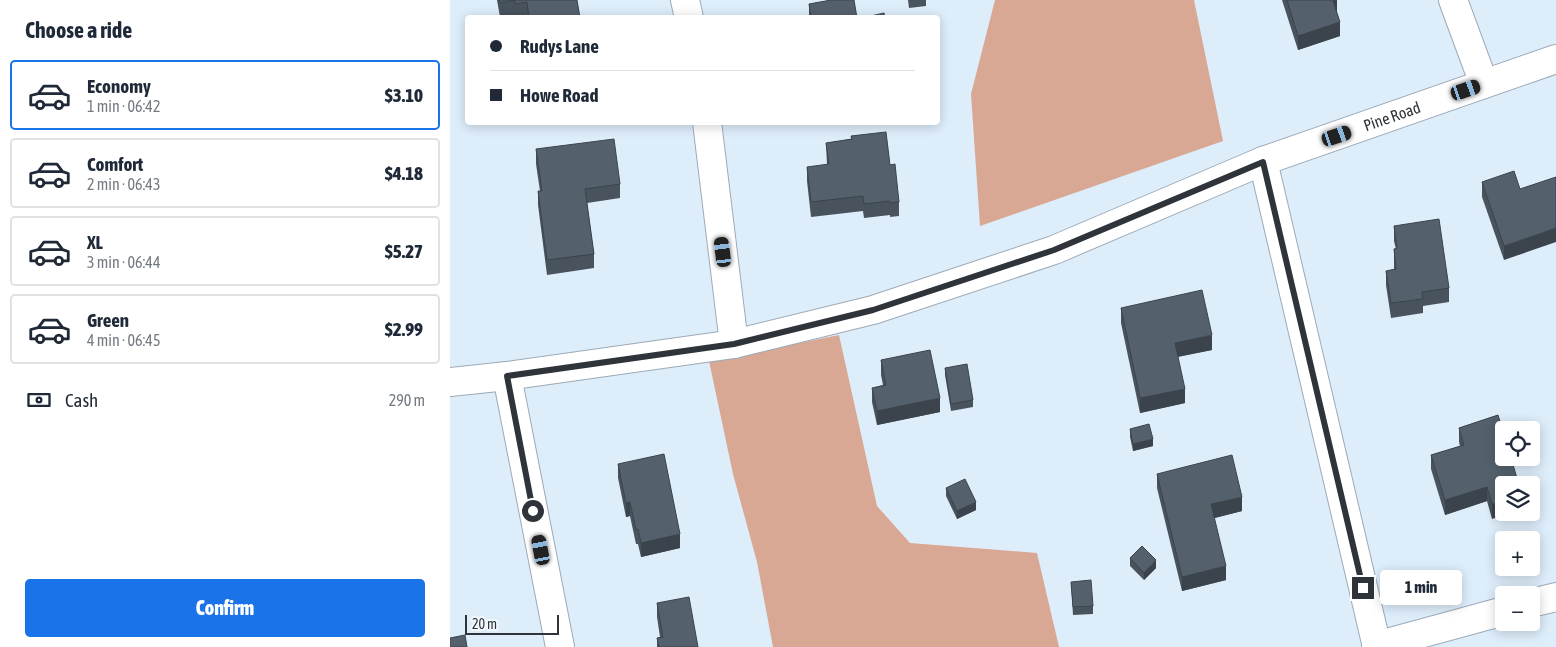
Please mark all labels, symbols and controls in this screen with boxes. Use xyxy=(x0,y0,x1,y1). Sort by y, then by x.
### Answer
text: Choose a ride xyxy=(25,17,132,43)
text: Rudys Lane xyxy=(520,35,599,57)
icon: car xyxy=(27,73,72,118)
text: Economy xyxy=(87,75,151,97)
car xyxy=(1449,78,1482,102)
text: $3.10 xyxy=(385,84,423,106)
text: Howe Road xyxy=(520,84,598,106)
text: 1 min · 06:42 xyxy=(87,97,160,115)
street label: Pine Road xyxy=(1361,98,1423,134)
car xyxy=(1320,124,1353,148)
icon: car xyxy=(27,151,72,196)
text: Comfort xyxy=(87,153,143,175)
text: $4.18 xyxy=(385,162,423,184)
text: 2 min · 06:43 xyxy=(87,175,160,193)
icon: car xyxy=(27,229,72,274)
text: XL xyxy=(87,231,103,253)
car xyxy=(713,236,732,268)
text: $5.27 xyxy=(385,240,423,262)
text: 3 min · 06:44 xyxy=(87,253,160,271)
icon: car xyxy=(27,307,72,352)
text: Green xyxy=(87,309,129,331)
text: $2.99 xyxy=(385,318,423,340)
text: 4 min · 06:45 xyxy=(87,331,160,349)
icon: cash xyxy=(25,386,53,414)
text: Cash xyxy=(65,389,98,411)
text: 290 m xyxy=(389,391,425,409)
map controls xyxy=(1495,421,1540,631)
button: locate xyxy=(1495,421,1540,466)
button: layers xyxy=(1495,476,1540,521)
route start xyxy=(522,500,544,522)
button: + xyxy=(1495,531,1540,576)
car xyxy=(530,534,551,566)
callout: 1 min xyxy=(1380,570,1463,606)
route end xyxy=(1352,577,1374,599)
text: 1 min xyxy=(1405,578,1437,596)
button: Confirm xyxy=(25,579,425,637)
button: − xyxy=(1495,586,1540,631)
scale bar xyxy=(465,612,559,635)
text: 20 m xyxy=(472,616,497,632)

